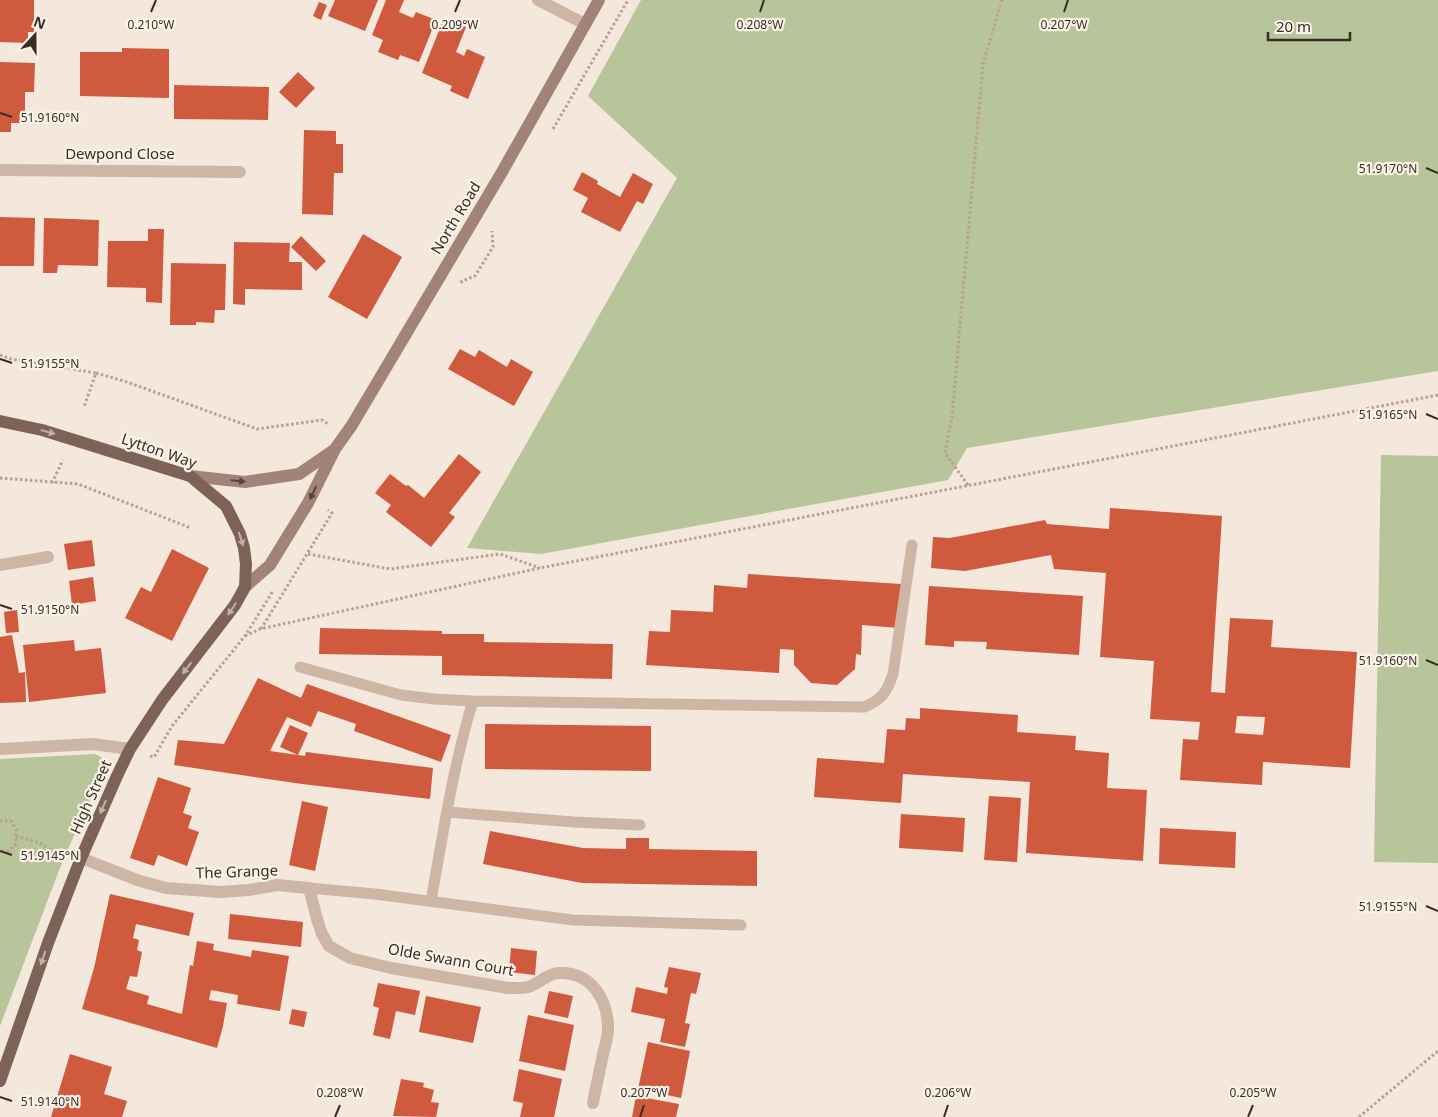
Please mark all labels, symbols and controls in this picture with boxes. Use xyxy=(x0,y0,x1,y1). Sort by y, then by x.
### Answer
north arrow xyxy=(10,10,60,60)
scale bar xyxy=(1268,10,1350,42)
text: N xyxy=(31,11,49,33)
text: 0.210°W xyxy=(128,16,174,33)
text: 0.209°W xyxy=(432,16,478,33)
text: 0.208°W xyxy=(737,16,783,33)
text: 0.207°W xyxy=(1041,16,1087,33)
text: 20 m xyxy=(1276,16,1311,36)
text: 51.9160°N xyxy=(21,109,79,126)
street label: Dewpond Close xyxy=(65,143,175,163)
text: 51.9170°N xyxy=(1359,160,1417,177)
street label: North Road xyxy=(426,177,485,257)
text: 51.9155°N xyxy=(21,355,79,372)
text: 51.9165°N xyxy=(1359,406,1417,423)
one-way arrow xyxy=(40,428,55,436)
street label: Lytton Way xyxy=(119,428,200,472)
one-way arrow xyxy=(230,477,246,485)
one-way arrow xyxy=(309,486,317,500)
one-way arrow xyxy=(237,532,245,547)
text: 51.9150°N xyxy=(21,601,79,618)
one-way arrow xyxy=(227,602,237,615)
text: 51.9160°N xyxy=(1359,652,1417,669)
one-way arrow xyxy=(181,661,192,674)
street label: High Street xyxy=(65,756,116,837)
one-way arrow xyxy=(99,800,107,814)
text: 51.9145°N xyxy=(21,847,79,864)
street label: The Grange xyxy=(196,860,278,882)
text: 51.9155°N xyxy=(1359,898,1417,915)
street label: Olde Swann Court xyxy=(387,938,516,980)
one-way arrow xyxy=(39,950,46,965)
text: 0.208°W xyxy=(317,1084,363,1101)
text: 0.207°W xyxy=(621,1084,667,1101)
text: 0.206°W xyxy=(925,1084,971,1101)
text: 0.205°W xyxy=(1230,1084,1276,1101)
text: 51.9140°N xyxy=(21,1093,79,1110)

